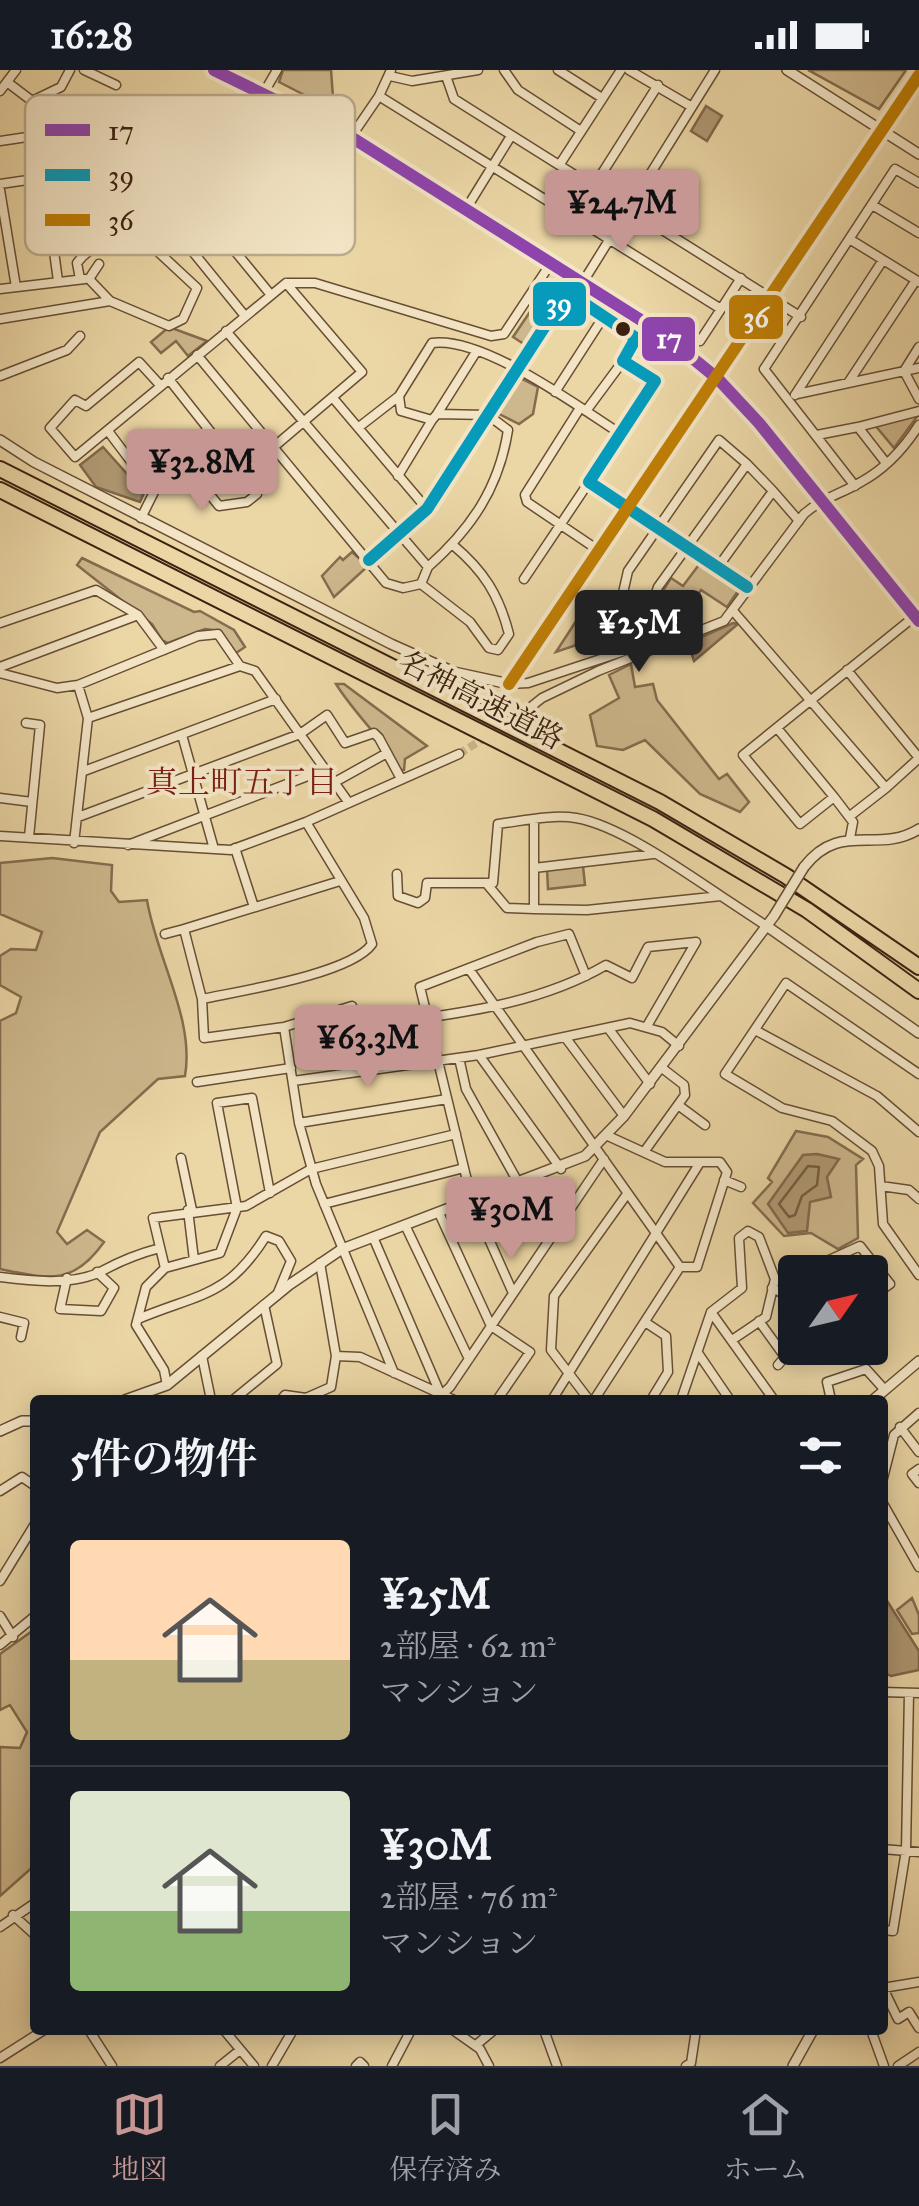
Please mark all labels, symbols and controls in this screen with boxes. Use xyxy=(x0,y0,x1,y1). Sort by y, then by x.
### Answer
text: 16:28 xyxy=(50,12,133,58)
legend xyxy=(25,95,355,255)
text: 17 xyxy=(108,113,134,148)
text: 39 xyxy=(108,158,134,193)
pin: ¥24.7M xyxy=(541,170,703,255)
text: ¥24.7M xyxy=(567,183,677,222)
text: 36 xyxy=(108,203,135,238)
line badge: 39 xyxy=(531,280,588,328)
text: 39 xyxy=(546,286,572,321)
line badge: 36 xyxy=(727,293,785,341)
text: 36 xyxy=(743,300,770,335)
line badge: 17 xyxy=(640,315,697,363)
unlabelled marker xyxy=(613,319,633,339)
text: 17 xyxy=(656,321,682,356)
pin: ¥32.8M xyxy=(121,429,283,514)
text: ¥32.8M xyxy=(149,442,255,481)
pin: ¥25M xyxy=(580,590,698,675)
text: ¥25M xyxy=(597,603,681,642)
street label: 名神高速道路 xyxy=(393,643,569,757)
district label: 真上町五丁目 xyxy=(146,763,338,802)
pin: ¥63.3M xyxy=(287,1005,449,1090)
text: ¥63.3M xyxy=(317,1018,419,1057)
pin: ¥30M xyxy=(452,1177,570,1262)
text: ¥30M xyxy=(468,1190,554,1229)
north arrow xyxy=(778,1255,888,1365)
map controls xyxy=(778,1255,888,1365)
icon: filters xyxy=(793,1428,848,1483)
text: 5件の物件 xyxy=(70,1433,258,1485)
text: ¥25M xyxy=(380,1568,491,1620)
icon: home xyxy=(150,1580,270,1700)
text: 2部屋 · 62 m² xyxy=(380,1627,556,1666)
text: マンション xyxy=(380,1673,539,1712)
text: ¥30M xyxy=(380,1819,492,1871)
icon: home xyxy=(150,1831,270,1951)
text: 2部屋 · 76 m² xyxy=(380,1878,557,1917)
text: マンション xyxy=(380,1924,539,1963)
tab: 地図 xyxy=(111,2087,167,2187)
tab: 保存済み xyxy=(389,2087,502,2187)
tab: ホーム xyxy=(724,2087,808,2187)

